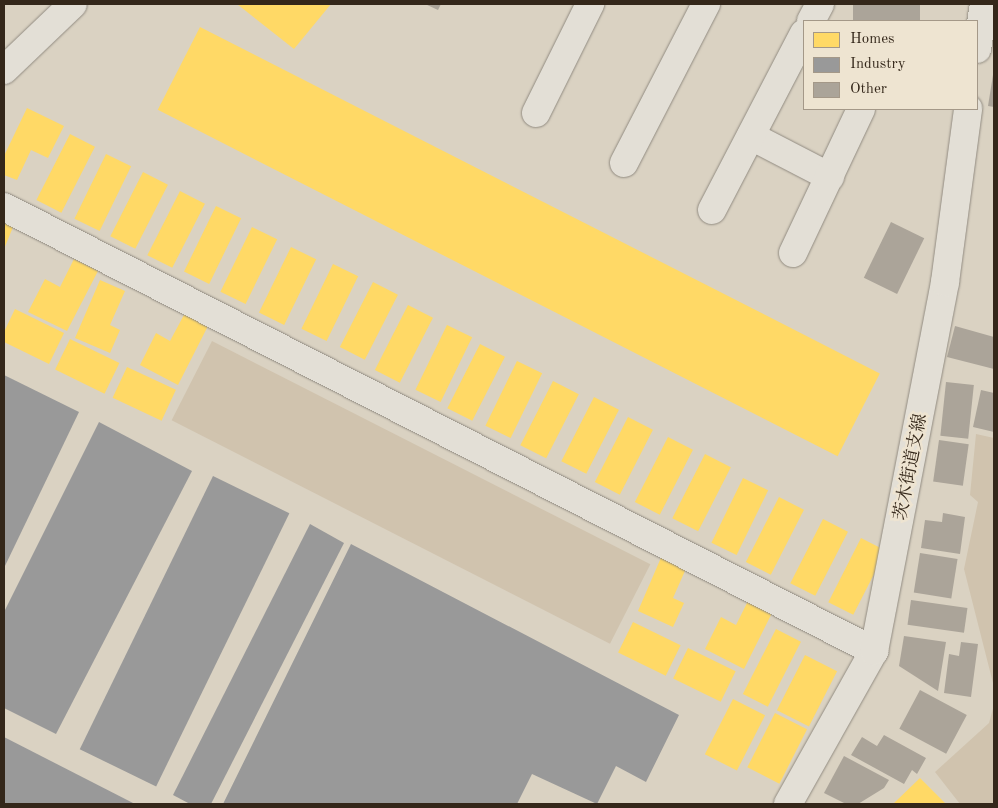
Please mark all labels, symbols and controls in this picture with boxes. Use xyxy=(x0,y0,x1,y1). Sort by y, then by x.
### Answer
legend xyxy=(803,20,978,110)
text: Homes xyxy=(850,32,895,47)
text: Industry xyxy=(850,57,906,72)
text: Other xyxy=(850,82,887,97)
street label: 茨木街道支線 xyxy=(890,412,932,522)

